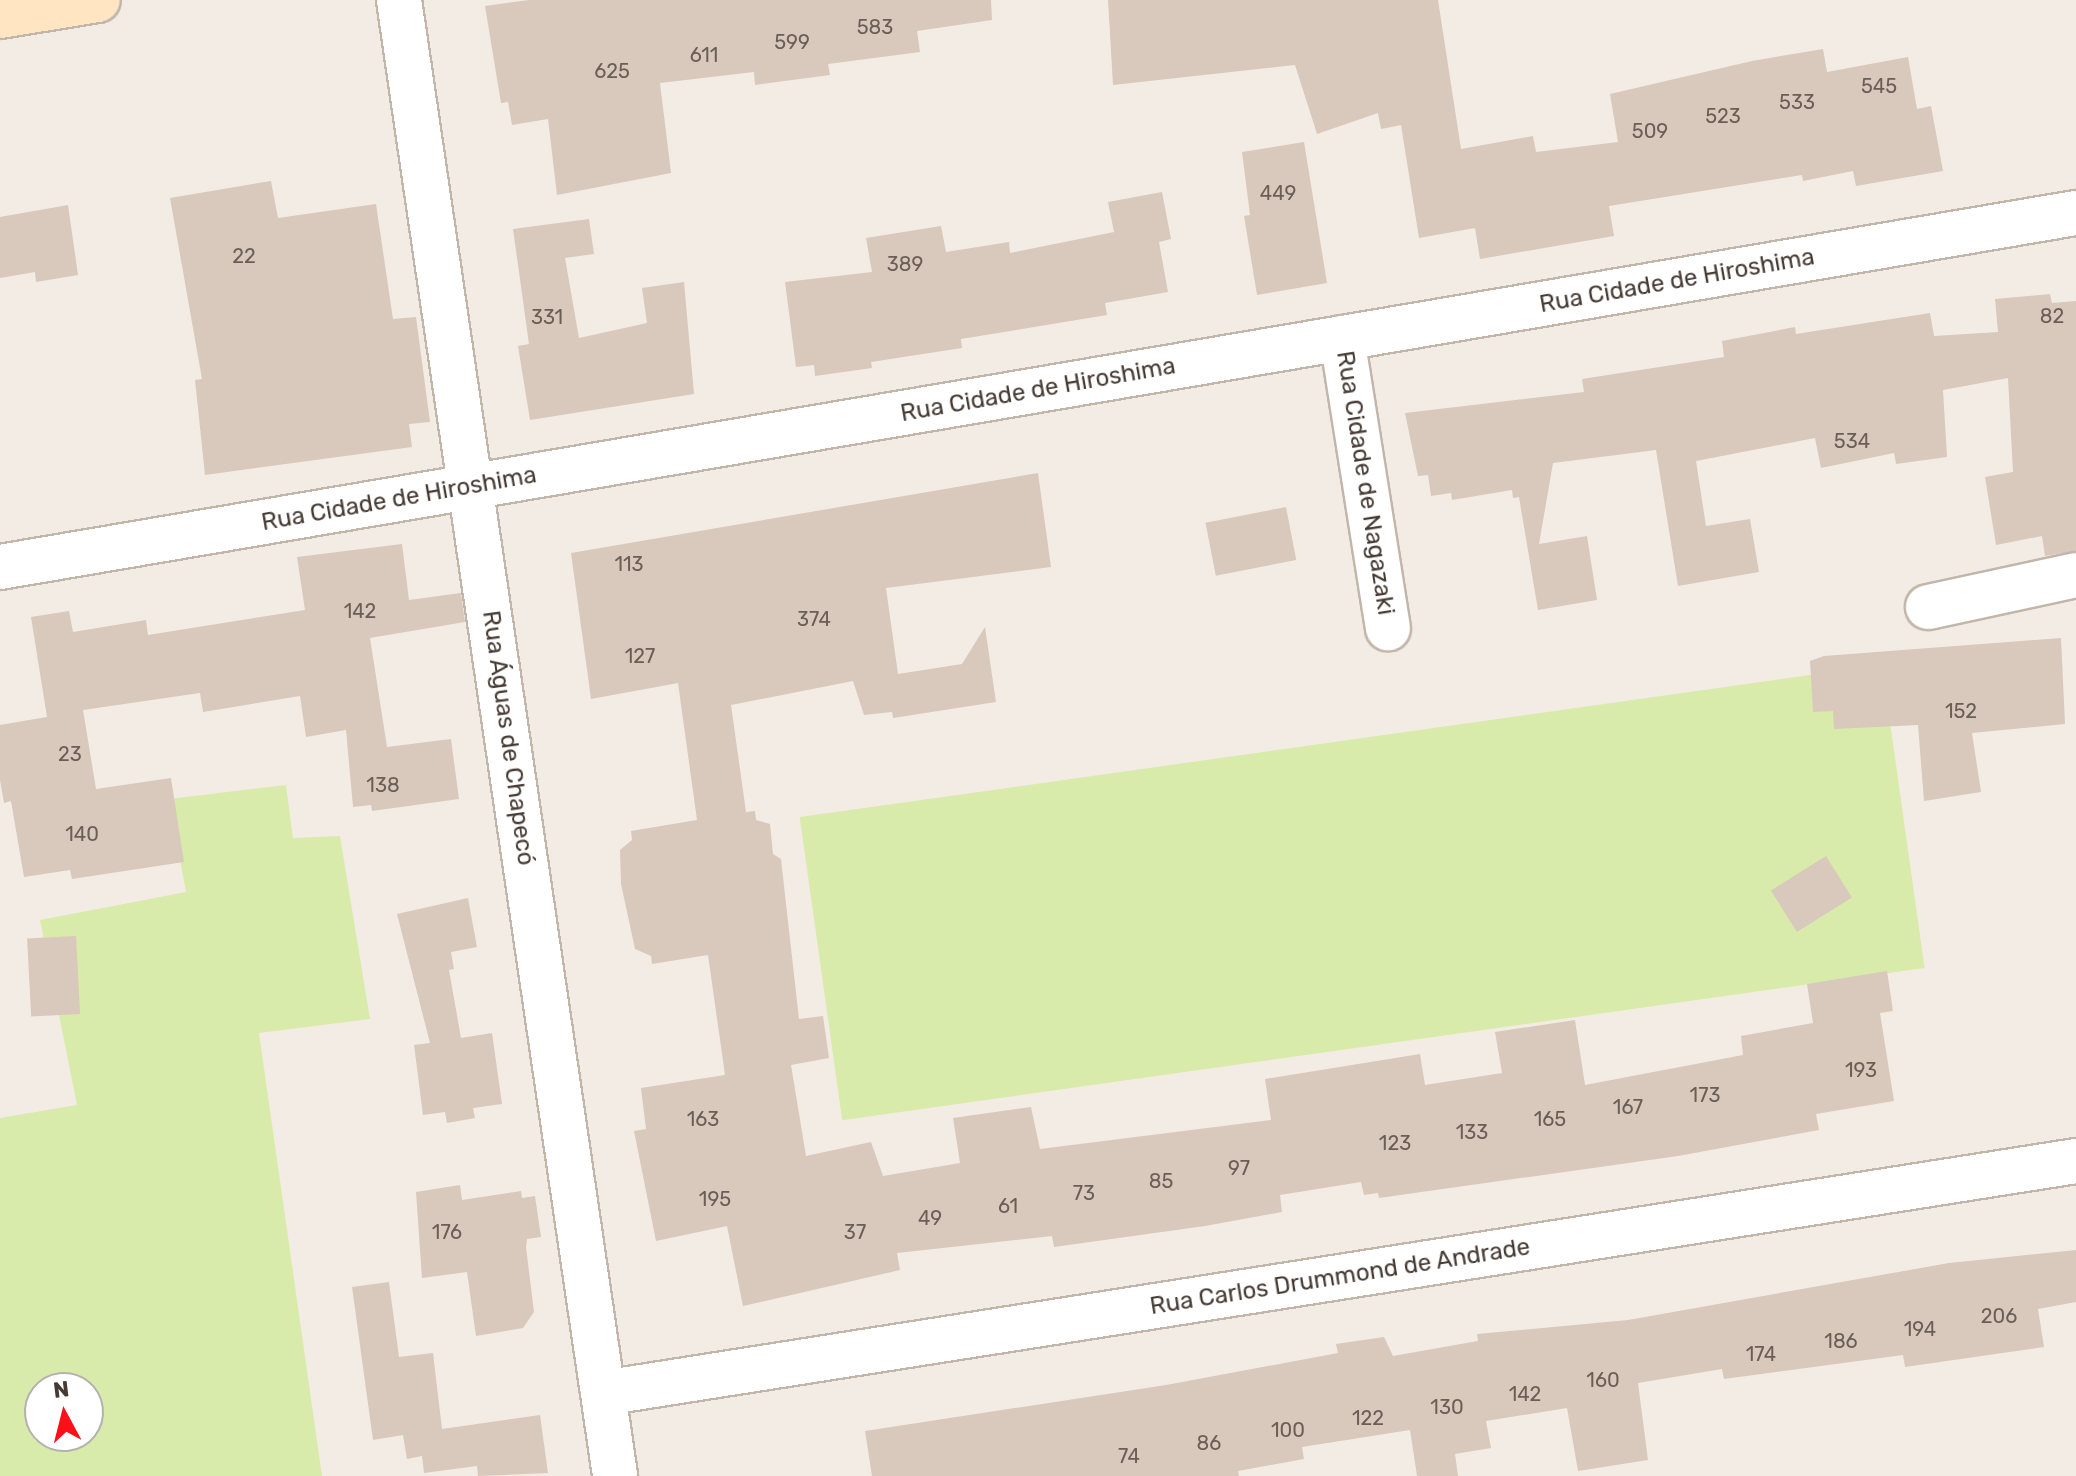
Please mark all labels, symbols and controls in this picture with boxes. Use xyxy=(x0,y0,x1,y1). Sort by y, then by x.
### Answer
house number: 583 xyxy=(857,15,893,39)
house number: 599 xyxy=(774,30,810,54)
house number: 611 xyxy=(690,43,718,67)
house number: 625 xyxy=(594,59,630,83)
house number: 545 xyxy=(1861,74,1897,98)
house number: 533 xyxy=(1779,90,1815,114)
house number: 523 xyxy=(1705,104,1741,128)
house number: 509 xyxy=(1632,119,1668,143)
house number: 449 xyxy=(1260,181,1296,205)
street label: Rua Cidade de Hiroshima xyxy=(1537,243,1817,319)
house number: 22 xyxy=(232,244,256,268)
house number: 389 xyxy=(887,252,923,276)
house number: 82 xyxy=(2040,304,2064,328)
house number: 331 xyxy=(531,305,563,329)
street label: Rua Cidade de Nagazaki xyxy=(1330,349,1400,617)
street label: Rua Cidade de Hiroshima xyxy=(898,352,1178,428)
house number: 534 xyxy=(1834,429,1870,453)
street label: Rua Cidade de Hiroshima xyxy=(259,461,539,537)
house number: 113 xyxy=(614,552,644,576)
house number: 142 xyxy=(344,599,376,623)
house number: 374 xyxy=(797,607,831,631)
street label: Rua Águas de Chapecó xyxy=(476,608,540,868)
house number: 127 xyxy=(625,644,655,668)
house number: 152 xyxy=(1945,699,1977,723)
house number: 23 xyxy=(58,742,82,766)
house number: 138 xyxy=(366,773,400,797)
house number: 140 xyxy=(65,822,99,846)
house number: 193 xyxy=(1845,1058,1877,1082)
house number: 173 xyxy=(1690,1083,1720,1107)
house number: 167 xyxy=(1613,1095,1643,1119)
house number: 163 xyxy=(687,1107,719,1131)
house number: 165 xyxy=(1534,1107,1566,1131)
house number: 133 xyxy=(1456,1120,1488,1144)
house number: 123 xyxy=(1379,1131,1411,1155)
house number: 97 xyxy=(1228,1156,1250,1180)
house number: 85 xyxy=(1149,1169,1173,1193)
house number: 73 xyxy=(1073,1181,1095,1205)
house number: 195 xyxy=(699,1187,731,1211)
house number: 61 xyxy=(998,1194,1018,1218)
house number: 49 xyxy=(918,1206,942,1230)
house number: 176 xyxy=(432,1220,462,1244)
house number: 37 xyxy=(844,1220,866,1244)
street label: Rua Carlos Drummond de Andrade xyxy=(1148,1233,1532,1321)
house number: 206 xyxy=(1981,1304,2017,1328)
house number: 194 xyxy=(1904,1317,1936,1341)
house number: 186 xyxy=(1824,1329,1858,1353)
house number: 174 xyxy=(1746,1342,1776,1366)
house number: 160 xyxy=(1586,1368,1620,1392)
north arrow xyxy=(24,1372,104,1452)
text: N xyxy=(52,1375,71,1404)
house number: 142 xyxy=(1509,1382,1541,1406)
house number: 130 xyxy=(1430,1395,1464,1419)
house number: 122 xyxy=(1352,1406,1384,1430)
house number: 100 xyxy=(1271,1418,1305,1442)
house number: 86 xyxy=(1197,1431,1221,1455)
house number: 74 xyxy=(1118,1444,1140,1468)

